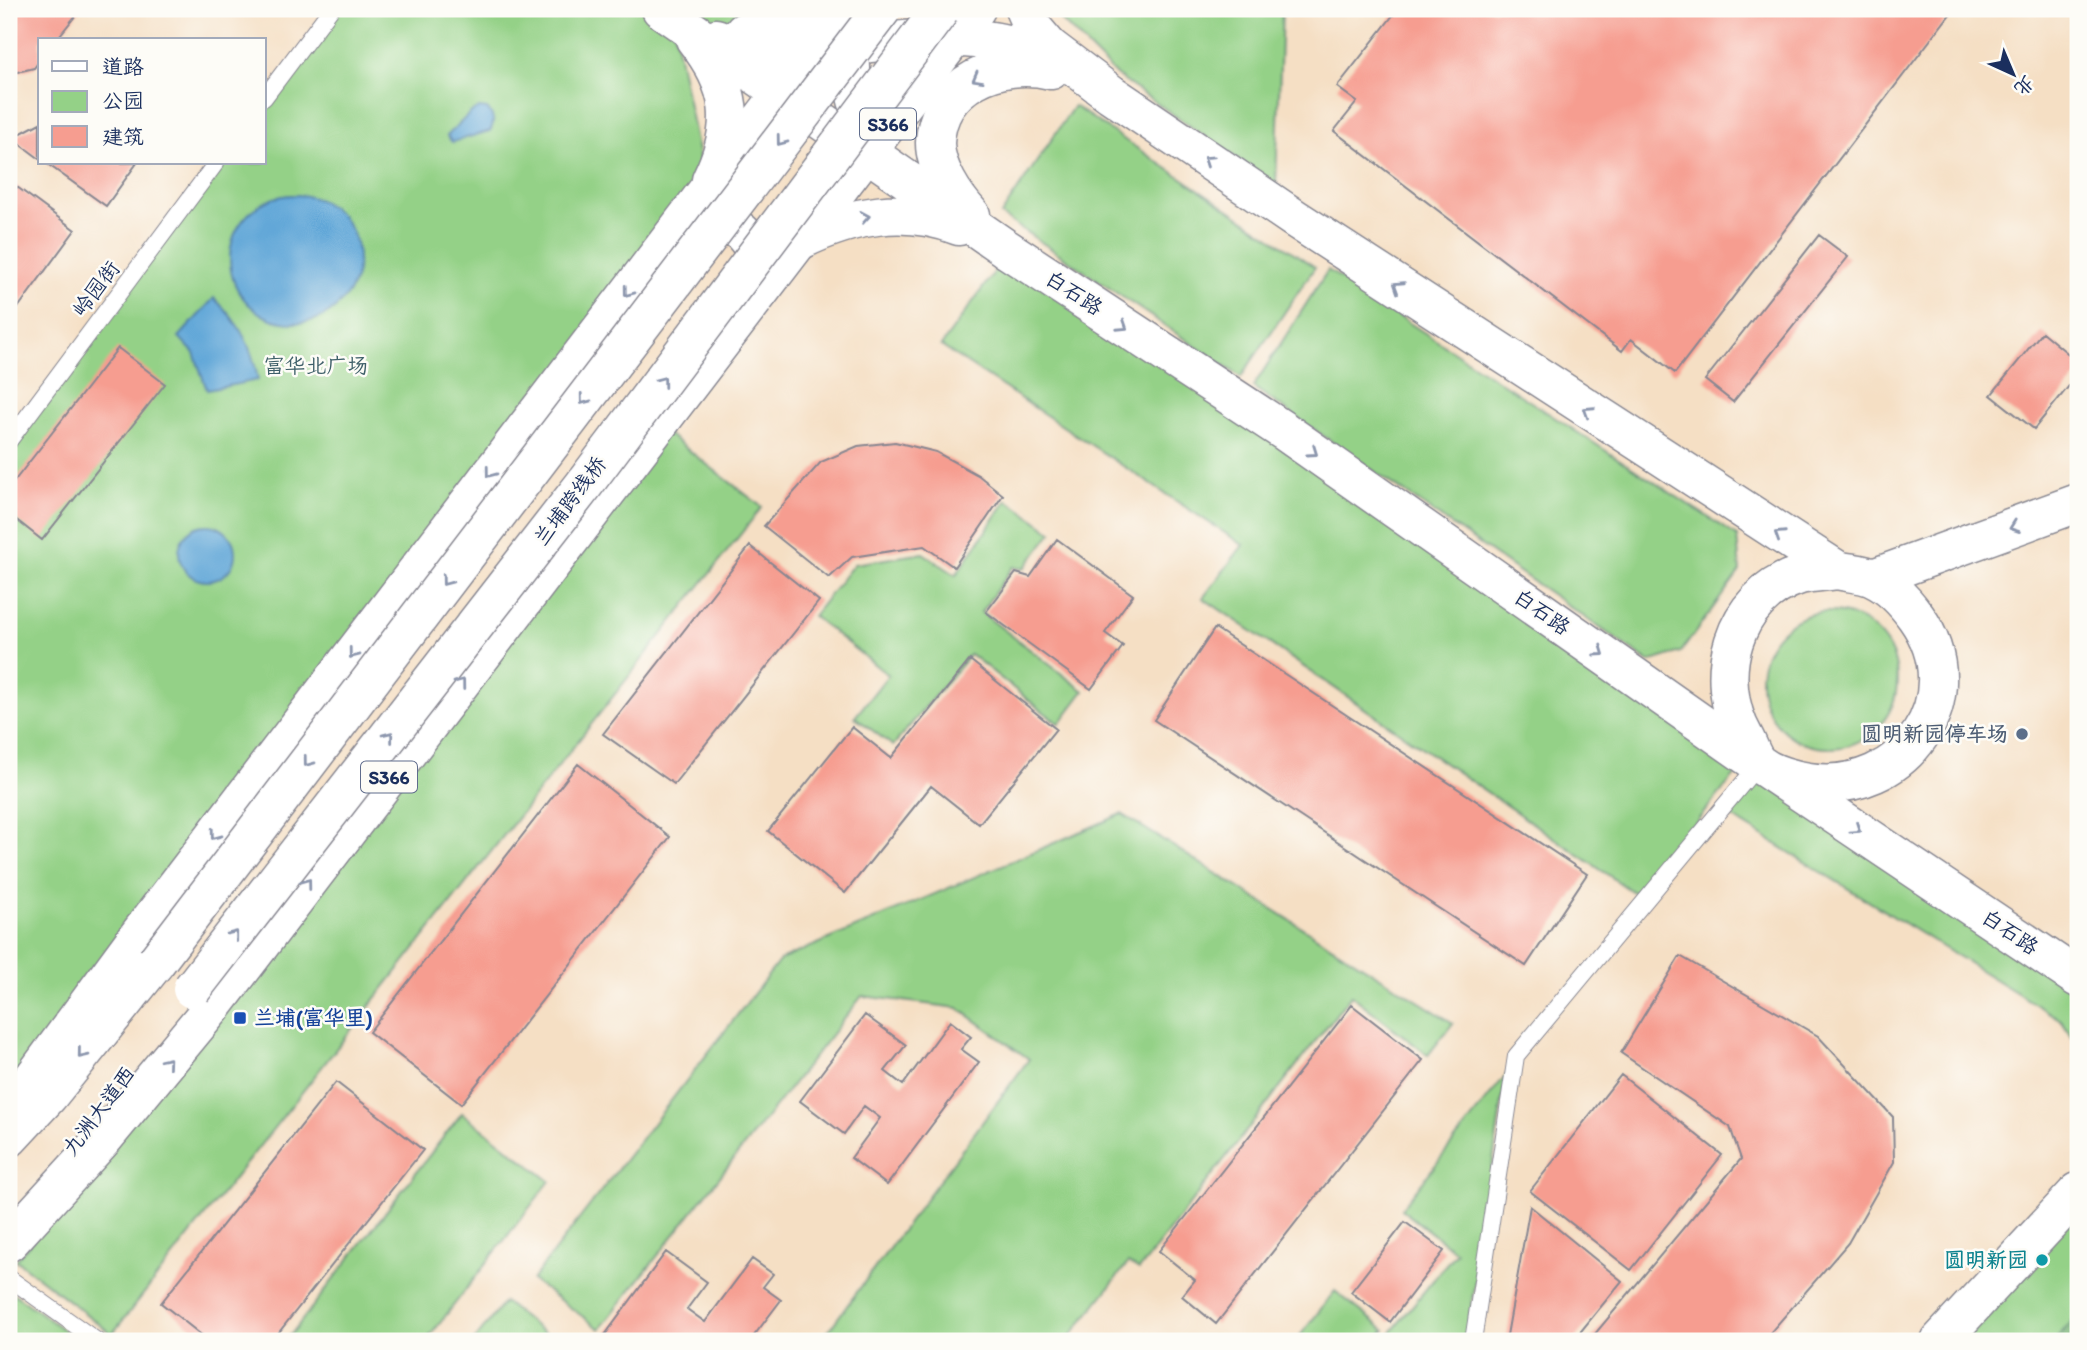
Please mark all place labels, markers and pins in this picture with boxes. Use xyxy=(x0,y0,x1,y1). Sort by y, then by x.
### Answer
place label: 圆明新园停车场 xyxy=(1861,721,2008,746)
marker: 圆明新园停车场 xyxy=(2014,726,2030,742)
place label: 兰埔(富华里) xyxy=(254,1005,373,1031)
marker: 兰埔(富华里) xyxy=(232,1010,248,1026)
place label: 圆明新园 xyxy=(1944,1247,2028,1272)
marker: 圆明新园 xyxy=(2034,1252,2050,1268)

